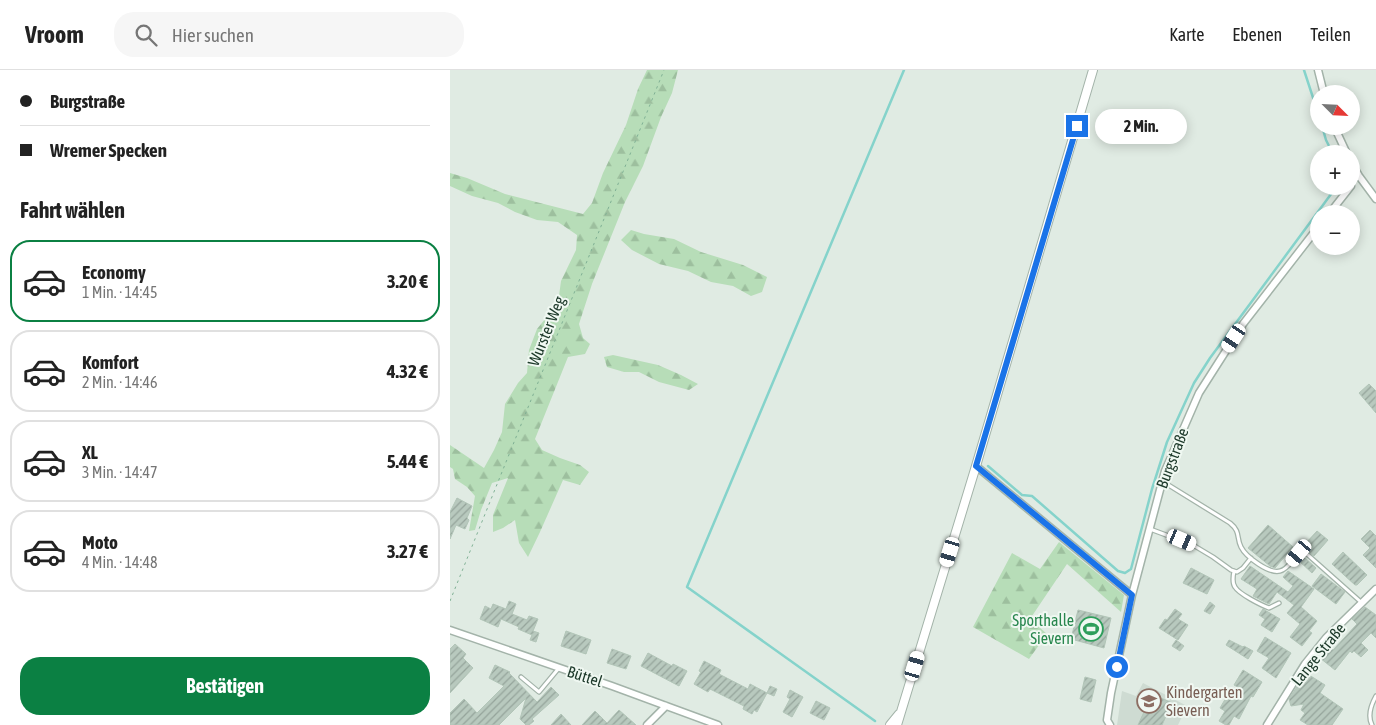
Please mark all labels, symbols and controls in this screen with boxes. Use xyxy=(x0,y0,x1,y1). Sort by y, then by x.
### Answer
search box xyxy=(114,12,464,57)
text: Vroom xyxy=(25,21,84,48)
icon: search xyxy=(132,21,160,49)
text: Hier suchen xyxy=(172,24,254,46)
text: Karte xyxy=(1169,24,1204,45)
text: Ebenen xyxy=(1232,24,1282,45)
text: Teilen xyxy=(1310,24,1351,45)
north arrow xyxy=(1310,85,1360,135)
map controls xyxy=(1310,85,1360,255)
text: Burgstraße xyxy=(50,90,125,112)
callout: 2 Min. xyxy=(1094,108,1187,144)
route end xyxy=(1066,115,1088,137)
text: 2 Min. xyxy=(1124,117,1158,135)
text: Wremer Specken xyxy=(50,139,167,161)
button: + xyxy=(1310,145,1360,195)
text: Fahrt wählen xyxy=(20,197,125,223)
button: − xyxy=(1310,205,1360,255)
icon: car xyxy=(22,259,67,304)
text: Economy xyxy=(82,261,146,283)
text: 3.20 € xyxy=(387,270,428,292)
text: 1 Min. · 14:45 xyxy=(82,283,157,301)
street label: Wurster Weg xyxy=(524,294,569,369)
car xyxy=(1219,321,1248,355)
icon: car xyxy=(22,349,67,394)
text: Komfort xyxy=(82,351,139,373)
text: 4.32 € xyxy=(387,360,428,382)
text: 2 Min. · 14:46 xyxy=(82,373,157,391)
street label: Burgstraße xyxy=(1152,425,1193,491)
icon: car xyxy=(22,439,67,484)
text: XL xyxy=(82,441,98,463)
text: 5.44 € xyxy=(387,450,428,472)
text: 3 Min. · 14:47 xyxy=(82,463,157,481)
car xyxy=(1165,527,1198,553)
icon: car xyxy=(22,529,67,574)
text: Moto xyxy=(82,531,118,553)
car xyxy=(938,535,961,569)
car xyxy=(1283,537,1314,569)
text: 3.27 € xyxy=(387,540,428,562)
text: 4 Min. · 14:48 xyxy=(82,553,157,571)
place label: Sporthalle Sievern xyxy=(1012,611,1074,647)
sports icon: Sporthalle Sievern xyxy=(1078,616,1104,642)
street label: Lange Straße xyxy=(1287,619,1349,690)
car xyxy=(903,649,926,683)
route start xyxy=(1106,656,1128,678)
button: Bestätigen xyxy=(20,657,430,715)
street label: Büttel xyxy=(565,662,606,690)
place label: Kindergarten Sievern xyxy=(1166,683,1242,719)
school or university icon: Kindergarten Sievern xyxy=(1136,688,1162,714)

